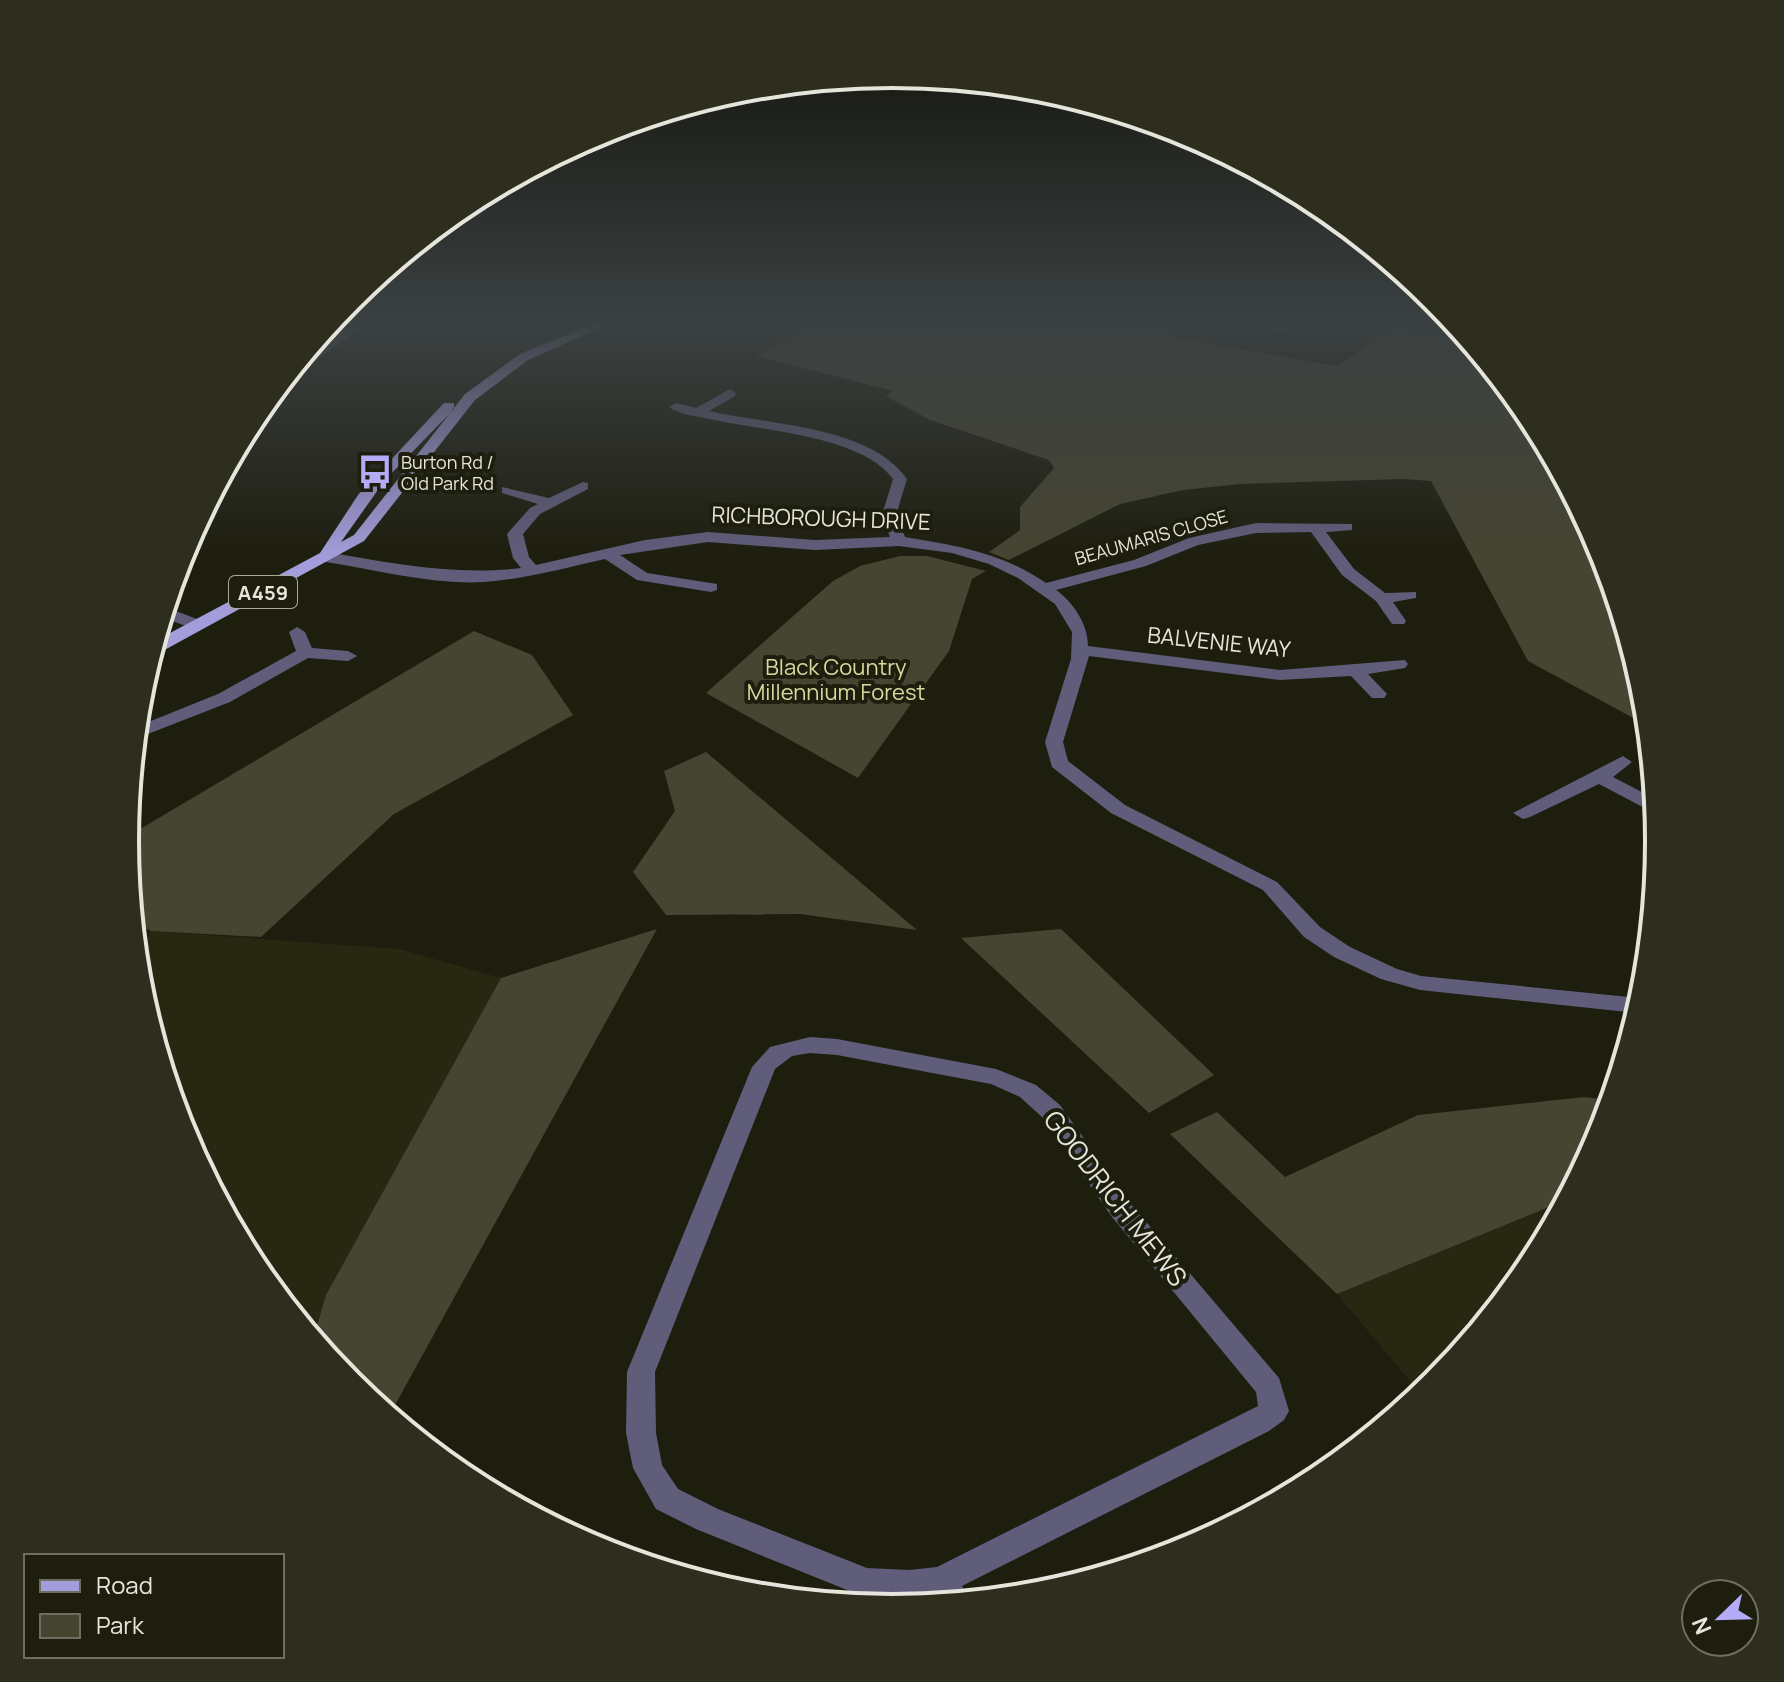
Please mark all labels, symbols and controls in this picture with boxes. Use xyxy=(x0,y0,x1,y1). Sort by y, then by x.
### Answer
place label: Burton Rd / Old Park Rd xyxy=(401,450,494,495)
bus stop icon: Burton Rd / Old Park Rd xyxy=(356,453,394,491)
street label: RICHBOROUGH DRIVE xyxy=(711,499,931,537)
street label: BEAUMARIS CLOSE xyxy=(1072,504,1230,570)
road number: A459 xyxy=(229,576,297,608)
street label: BALVENIE WAY xyxy=(1146,620,1293,665)
park label: Black Country Millennium Forest xyxy=(747,652,925,707)
street label: GOODRICH MEWS xyxy=(1036,1103,1196,1293)
legend xyxy=(24,1554,284,1658)
text: Road xyxy=(96,1568,153,1601)
north arrow xyxy=(1680,1578,1760,1658)
text: Park xyxy=(96,1608,145,1641)
text: N xyxy=(1685,1613,1718,1639)

